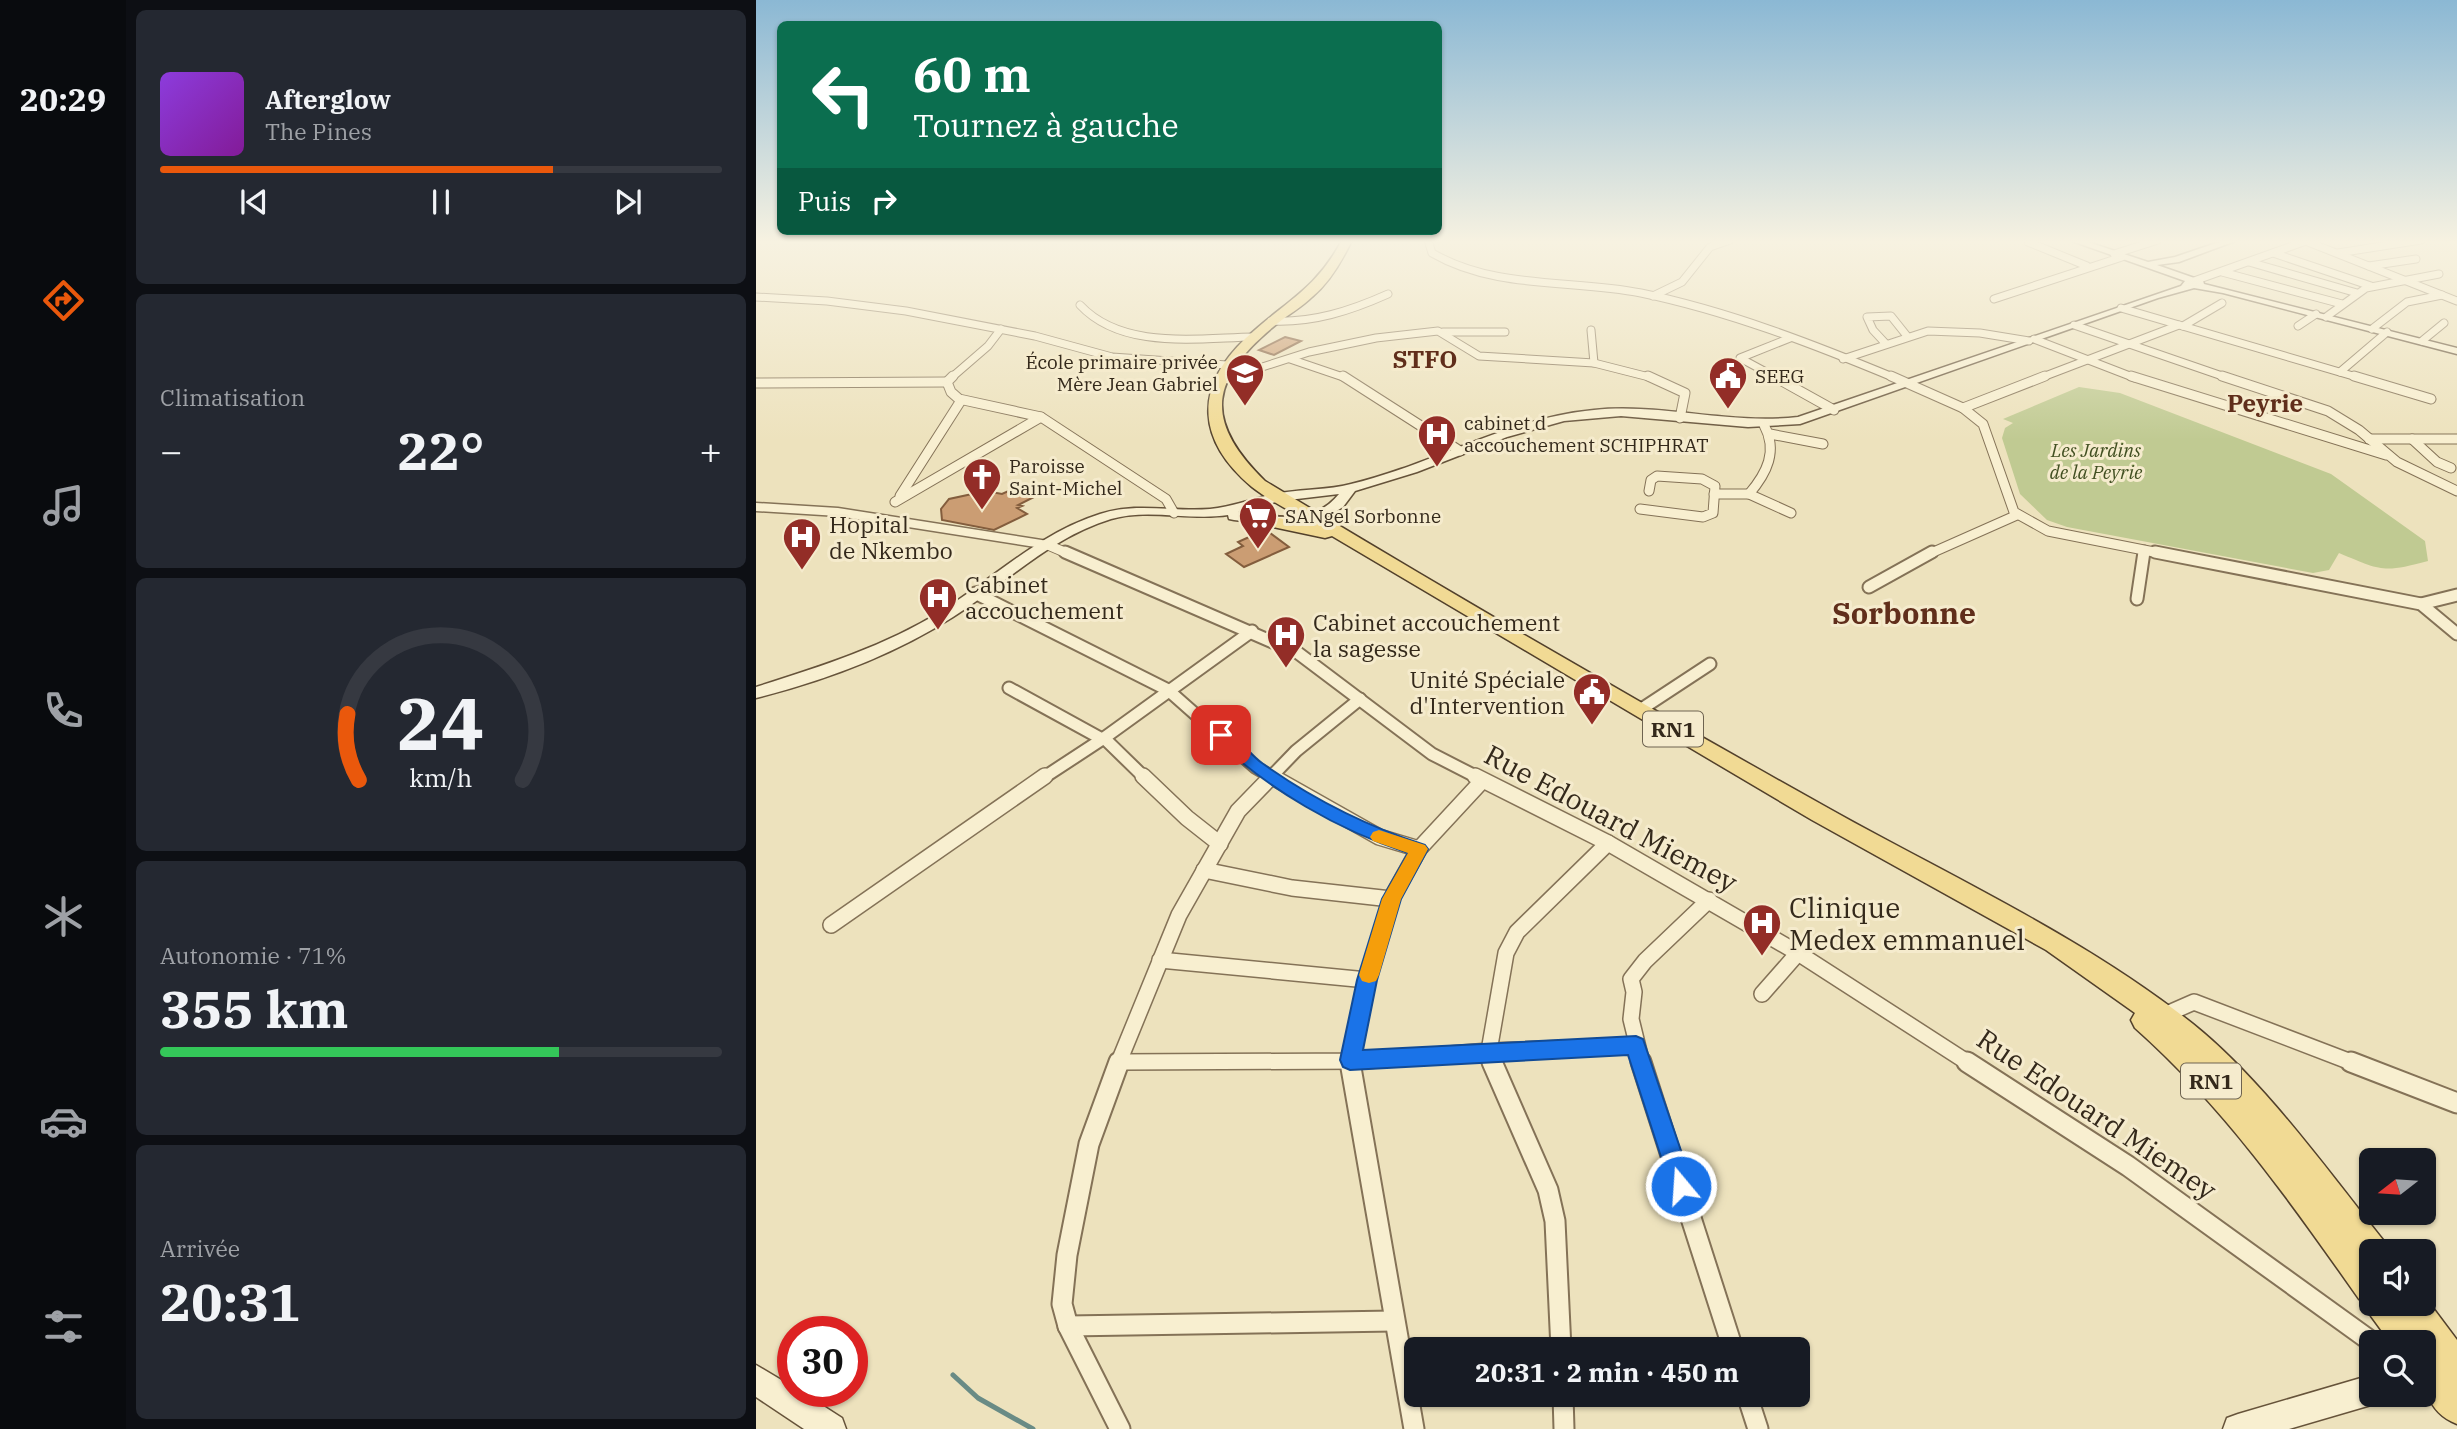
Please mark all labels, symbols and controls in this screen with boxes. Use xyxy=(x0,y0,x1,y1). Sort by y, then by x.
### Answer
text: 60 m xyxy=(913,42,1031,105)
icon: left xyxy=(798,49,889,140)
text: 20:29 xyxy=(20,78,106,120)
text: Afterglow xyxy=(265,82,391,116)
text: Tournez à gauche xyxy=(913,104,1179,146)
text: The Pines xyxy=(265,116,372,146)
icon: right xyxy=(865,182,903,220)
icon: previous xyxy=(235,183,273,221)
icon: pause xyxy=(422,183,460,221)
icon: next xyxy=(609,183,647,221)
text: Puis xyxy=(798,184,851,218)
icon: directions xyxy=(39,276,88,325)
district label: STFO xyxy=(1393,343,1458,375)
place label: École primaire privée Mère Jean Gabriel xyxy=(1025,350,1218,396)
school or university icon: École primaire privée Mère Jean Gabriel xyxy=(1224,352,1266,407)
public building icon: SEEG xyxy=(1707,355,1749,410)
place label: SEEG xyxy=(1755,364,1804,388)
text: Climatisation xyxy=(160,382,305,412)
district label: Peyrie xyxy=(2227,387,2303,419)
place label: cabinet d accouchement SCHIPHRAT xyxy=(1464,411,1709,457)
hospital icon: cabinet d accouchement SCHIPHRAT xyxy=(1416,413,1458,468)
text: 22° xyxy=(398,417,484,484)
text: − xyxy=(160,426,183,475)
text: + xyxy=(699,426,722,475)
park label: Les Jardins de la Peyrie xyxy=(2049,438,2143,484)
place label: Paroisse Saint-Michel xyxy=(1009,454,1123,500)
church icon: Paroisse Saint-Michel xyxy=(961,456,1003,511)
icon: music xyxy=(39,481,88,530)
supermarket icon: SANgel Sorbonne xyxy=(1237,495,1279,550)
place label: SANgel Sorbonne xyxy=(1285,504,1441,528)
place label: Hopital de Nkembo xyxy=(829,509,953,565)
hospital icon: Hopital de Nkembo xyxy=(781,516,823,571)
place label: Cabinet accouchement xyxy=(965,569,1124,625)
hospital icon: Cabinet accouchement xyxy=(917,576,959,631)
district label: Sorbonne xyxy=(1832,593,1976,632)
place label: Cabinet accouchement la sagesse xyxy=(1313,607,1560,663)
hospital icon: Cabinet accouchement la sagesse xyxy=(1265,614,1307,669)
place label: Unité Spéciale d'Intervention xyxy=(1409,664,1565,720)
public building icon: Unité Spéciale d'Intervention xyxy=(1571,671,1613,726)
text: 24 xyxy=(397,676,485,771)
icon: phone xyxy=(39,686,88,735)
pin xyxy=(1191,705,1251,765)
road number: RN1 xyxy=(1643,712,1703,746)
icon: arrive xyxy=(1202,716,1240,754)
street label: Rue Edouard Miemey xyxy=(1478,736,1744,900)
text: km/h xyxy=(409,761,473,794)
place label: Clinique Medex emmanuel xyxy=(1789,889,2025,958)
icon: climate xyxy=(39,892,88,941)
hospital icon: Clinique Medex emmanuel xyxy=(1741,902,1783,957)
text: Autonomie · 71% xyxy=(160,940,347,970)
text: 355 km xyxy=(160,975,349,1042)
street label: Rue Edouard Miemey xyxy=(1970,1020,2224,1208)
road number: RN1 xyxy=(2181,1064,2241,1098)
icon: car xyxy=(39,1097,88,1146)
north arrow xyxy=(2359,1148,2436,1225)
map controls xyxy=(2359,1148,2436,1407)
position arrow xyxy=(1644,1149,1718,1223)
text: Arrivée xyxy=(160,1233,240,1263)
button: sound xyxy=(2359,1239,2436,1316)
text: 20:31 xyxy=(160,1268,301,1335)
icon: filters xyxy=(39,1302,88,1351)
speed limit sign: 30 xyxy=(777,1316,868,1407)
button: search xyxy=(2359,1330,2436,1407)
text: 20:31 · 2 min · 450 m xyxy=(1475,1355,1739,1389)

